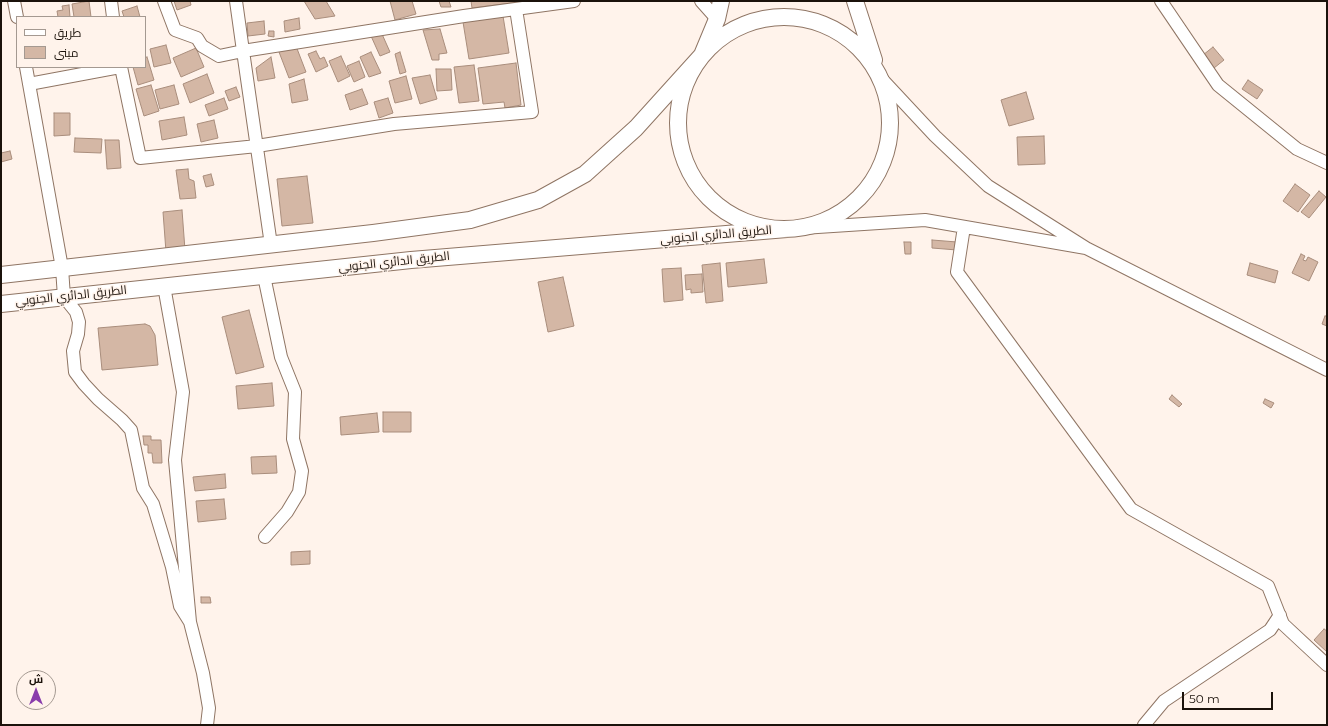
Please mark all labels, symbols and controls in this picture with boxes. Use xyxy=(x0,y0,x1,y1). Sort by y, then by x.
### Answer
legend xyxy=(16,16,146,68)
text: طريق xyxy=(54,25,81,40)
text: مبنى xyxy=(54,45,79,60)
street label: الطريق الدائري الجنوبي xyxy=(660,223,772,247)
street label: الطريق الدائري الجنوبي xyxy=(338,249,450,275)
street label: الطريق الدائري الجنوبي xyxy=(15,283,127,309)
north arrow xyxy=(16,670,56,710)
text: ش xyxy=(29,672,43,686)
scale bar xyxy=(1184,684,1275,710)
text: 50 m xyxy=(1189,691,1220,706)

